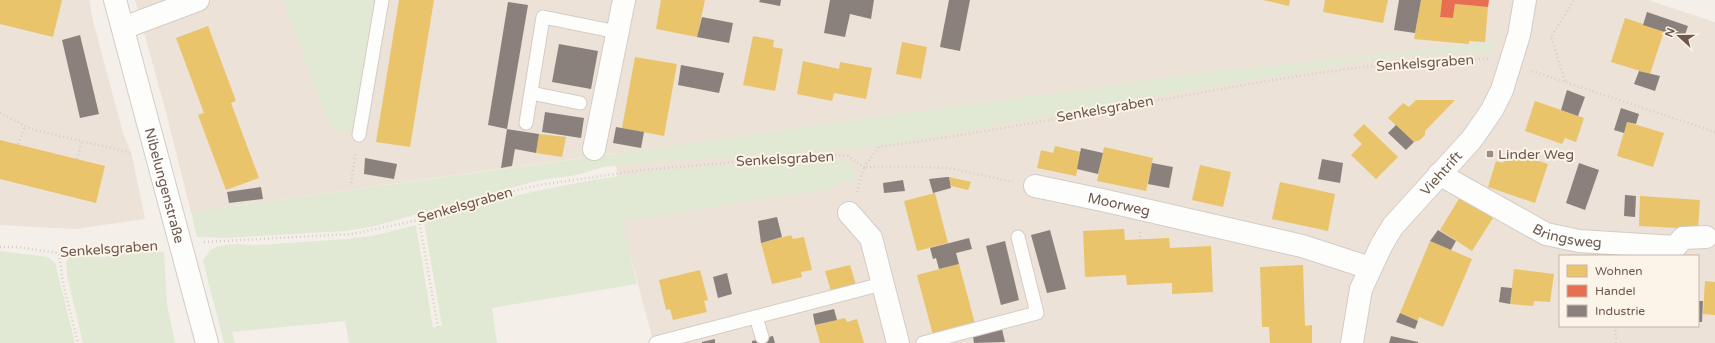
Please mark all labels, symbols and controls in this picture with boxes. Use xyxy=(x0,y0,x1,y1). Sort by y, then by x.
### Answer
north arrow xyxy=(1659,16,1699,56)
text: N xyxy=(1662,26,1678,39)
street label: Senkelsgraben xyxy=(1375,51,1475,75)
street label: Senkelsgraben xyxy=(1055,92,1155,126)
street label: Nibelungenstraße xyxy=(141,126,188,245)
place label: Linder Weg xyxy=(1498,146,1574,163)
street label: Viehtrift xyxy=(1417,147,1466,199)
street label: Senkelsgraben xyxy=(736,148,834,170)
marker: Linder Weg xyxy=(1485,149,1495,159)
street label: Senkelsgraben xyxy=(416,183,514,227)
street label: Moorweg xyxy=(1086,189,1152,219)
street label: Bringsweg xyxy=(1530,220,1602,251)
street label: Senkelsgraben xyxy=(59,237,159,261)
legend xyxy=(1559,255,1699,327)
text: Wohnen xyxy=(1595,264,1643,278)
text: Handel xyxy=(1595,284,1635,298)
text: Industrie xyxy=(1595,304,1645,318)

